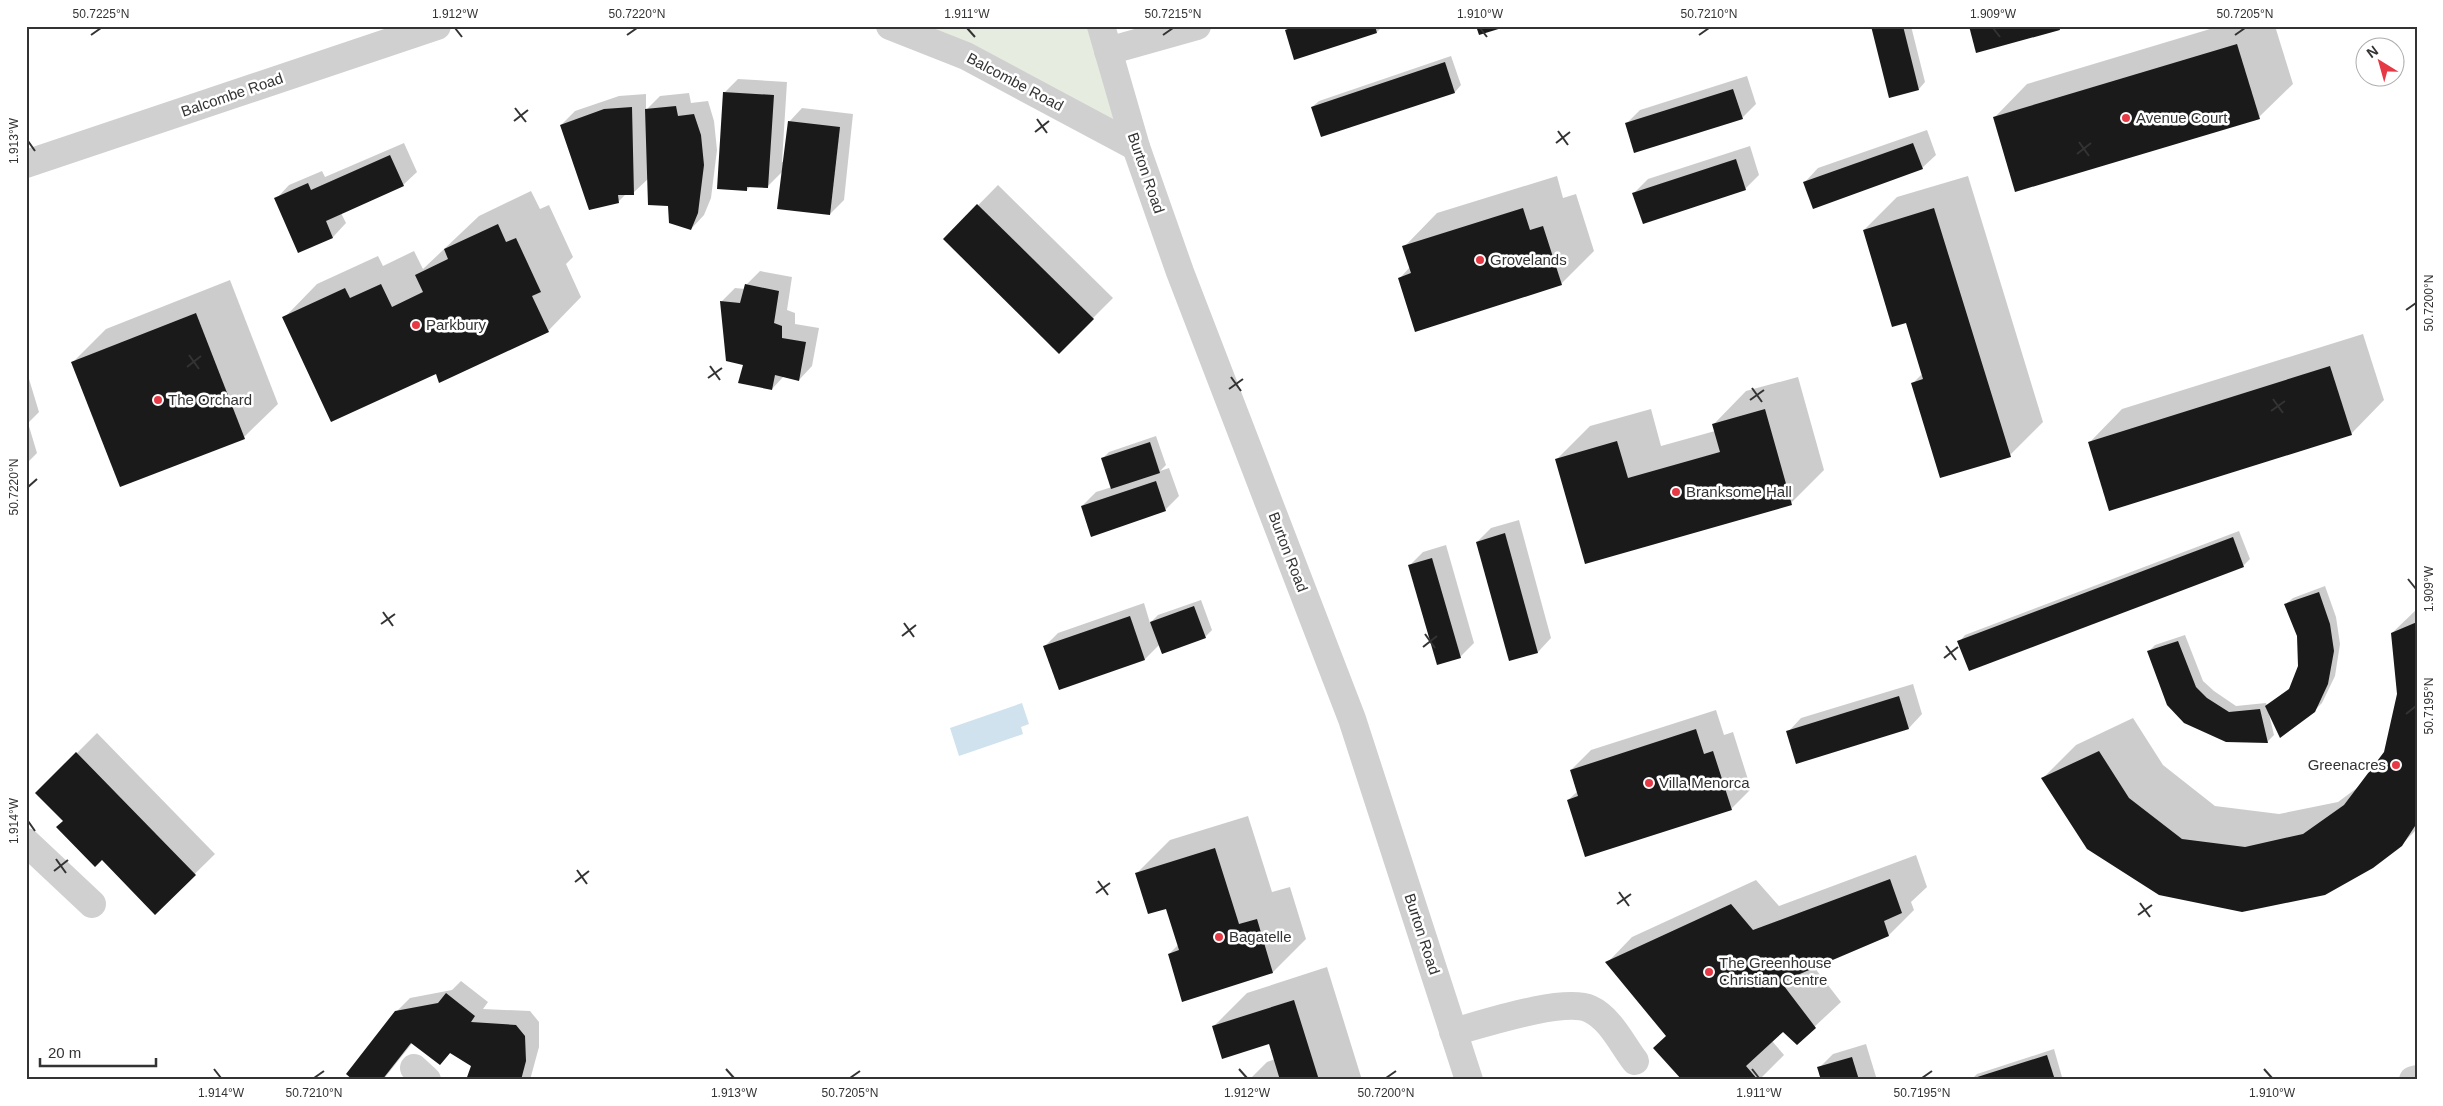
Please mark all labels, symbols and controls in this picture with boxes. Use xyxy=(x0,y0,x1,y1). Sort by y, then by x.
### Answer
text: 50.7225°N xyxy=(73,7,129,21)
text: 1.912°W xyxy=(432,7,479,21)
text: 50.7220°N xyxy=(609,7,665,21)
text: 1.911°W xyxy=(944,7,990,21)
text: 50.7215°N xyxy=(1145,7,1201,21)
text: 1.910°W xyxy=(1457,7,1504,21)
text: 50.7210°N xyxy=(1681,7,1737,21)
text: 1.909°W xyxy=(1970,7,2017,21)
text: 50.7205°N xyxy=(2217,7,2273,21)
north arrow xyxy=(2356,38,2406,88)
text: N xyxy=(2363,42,2381,61)
street label: Balcombe Road xyxy=(964,49,1066,114)
street label: Balcombe Road xyxy=(179,69,285,120)
place label: Avenue Court xyxy=(2136,109,2228,126)
marker: Avenue Court xyxy=(2120,112,2132,124)
text: 1.913°W xyxy=(7,117,21,164)
street label: Burton Road xyxy=(1125,130,1168,215)
place label: Grovelands xyxy=(1490,251,1567,268)
marker: Grovelands xyxy=(1474,254,1486,266)
text: 50.7200°N xyxy=(2422,275,2436,331)
place label: Parkbury xyxy=(426,316,487,333)
marker: Parkbury xyxy=(410,319,422,331)
place label: The Orchard xyxy=(168,391,252,408)
marker: The Orchard xyxy=(152,394,164,406)
text: 50.7220°N xyxy=(7,459,21,515)
place label: Branksome Hall xyxy=(1686,483,1792,500)
marker: Branksome Hall xyxy=(1670,486,1682,498)
street label: Burton Road xyxy=(1265,509,1311,594)
text: 1.909°W xyxy=(2422,565,2436,612)
text: 50.7195°N xyxy=(2422,678,2436,734)
place label: Greenacres xyxy=(2308,756,2386,773)
marker: Greenacres xyxy=(2390,759,2402,771)
place label: Villa Menorca xyxy=(1659,774,1750,791)
marker: Villa Menorca xyxy=(1643,777,1655,789)
text: 1.914°W xyxy=(7,797,21,844)
street label: Burton Road xyxy=(1401,891,1444,977)
place label: Bagatelle xyxy=(1229,928,1292,945)
marker: Bagatelle xyxy=(1213,931,1225,943)
place label: The Greenhouse Christian Centre xyxy=(1719,954,1832,988)
marker: The Greenhouse Christian Centre xyxy=(1703,966,1715,978)
scale bar xyxy=(40,1036,156,1068)
text: 20 m xyxy=(48,1044,81,1061)
text: 1.914°W xyxy=(198,1086,245,1100)
text: 50.7210°N xyxy=(286,1086,342,1100)
text: 1.913°W xyxy=(711,1086,758,1100)
text: 50.7205°N xyxy=(822,1086,878,1100)
text: 1.912°W xyxy=(1224,1086,1271,1100)
text: 50.7200°N xyxy=(1358,1086,1414,1100)
text: 1.911°W xyxy=(1736,1086,1782,1100)
text: 50.7195°N xyxy=(1894,1086,1950,1100)
text: 1.910°W xyxy=(2249,1086,2296,1100)

